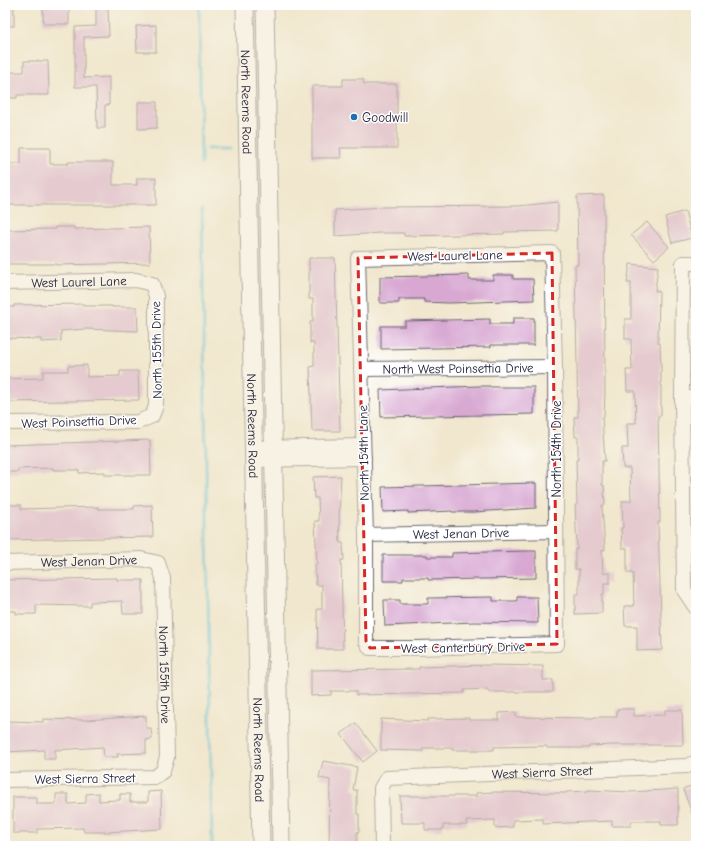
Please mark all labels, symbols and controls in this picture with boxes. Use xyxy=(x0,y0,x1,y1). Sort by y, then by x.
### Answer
street label: North Reems Road xyxy=(238,49,255,155)
place label: Goodwill xyxy=(362,110,408,125)
marker: Goodwill xyxy=(349,112,359,122)
street label: West Laurel Lane xyxy=(407,247,503,264)
street label: West Laurel Lane xyxy=(31,273,127,290)
street label: North 155th Drive xyxy=(148,300,165,399)
street label: North West Poinsettia Drive xyxy=(382,360,534,377)
street label: North Reems Road xyxy=(244,373,261,479)
street label: North 154th Drive xyxy=(549,400,564,498)
street label: North 154th Lane xyxy=(355,404,372,501)
street label: West Poinsettia Drive xyxy=(21,412,137,431)
street label: West Jenan Drive xyxy=(413,525,510,542)
street label: West Jenan Drive xyxy=(41,552,138,570)
street label: North 155th Drive xyxy=(156,626,173,724)
street label: West Canterbury Drive xyxy=(401,639,526,656)
street label: North Reems Road xyxy=(250,697,267,802)
street label: West Sierra Street xyxy=(492,763,594,782)
street label: West Sierra Street xyxy=(35,770,137,787)

